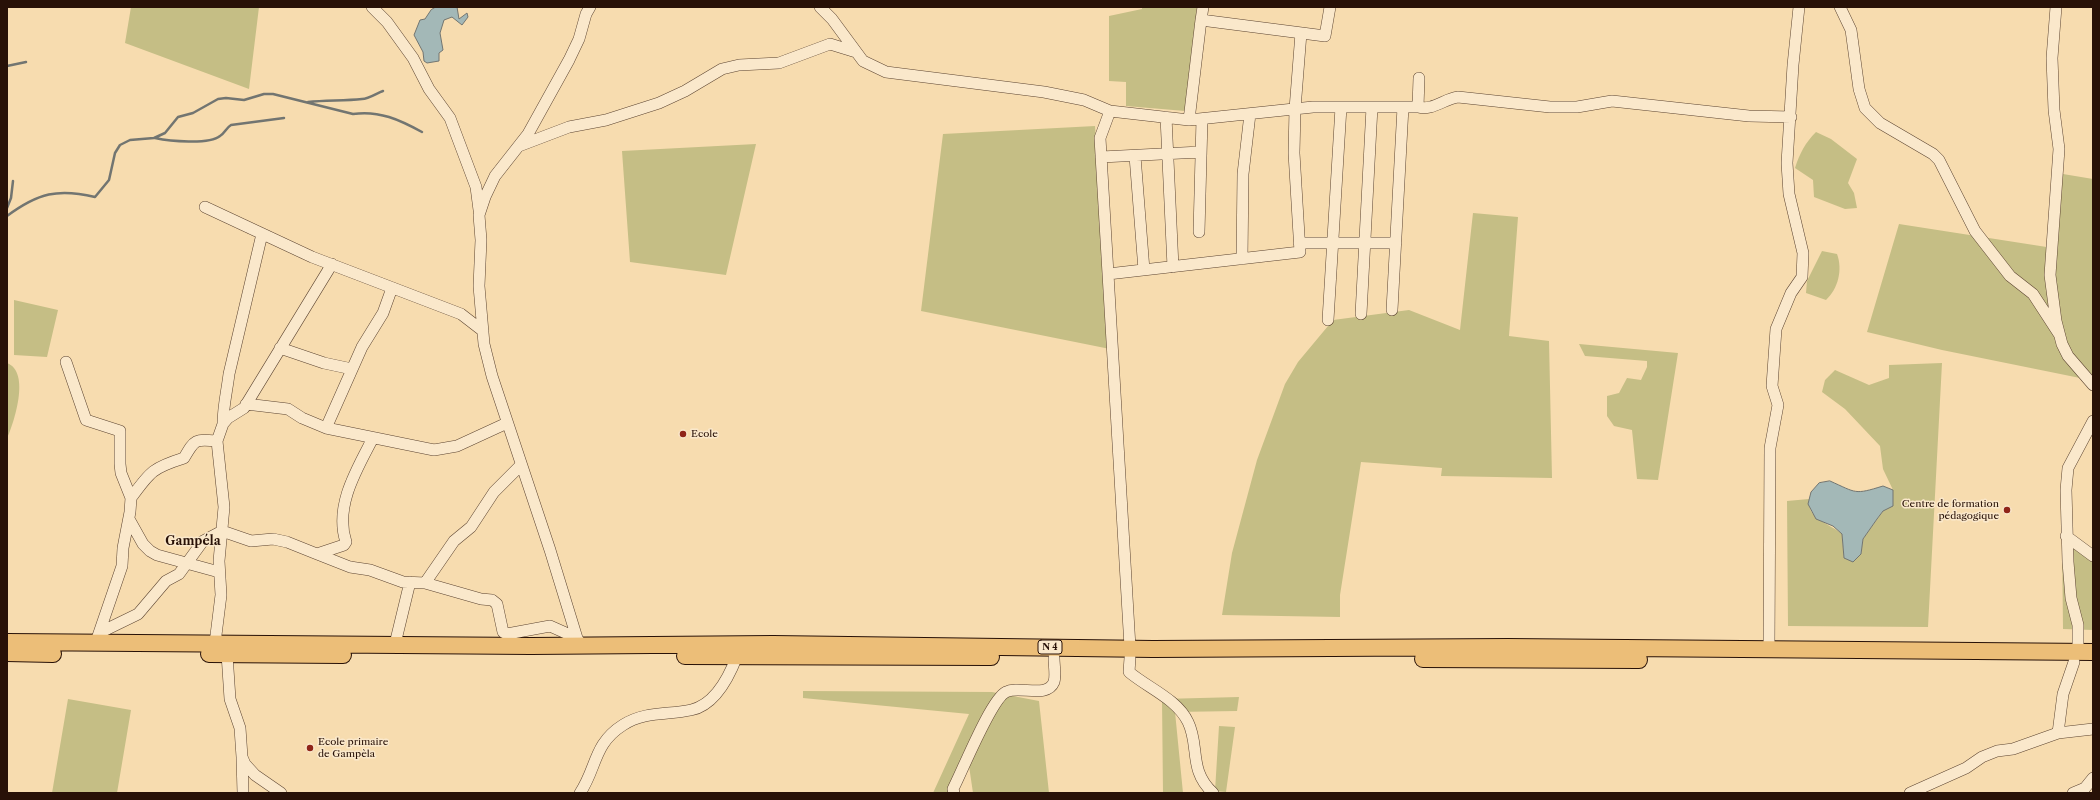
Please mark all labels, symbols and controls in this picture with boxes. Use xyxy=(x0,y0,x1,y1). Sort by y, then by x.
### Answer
place label: Ecole xyxy=(691,428,718,440)
marker: Ecole xyxy=(678,429,688,439)
place label: Centre de formation pédagogique xyxy=(1902,498,1999,522)
marker: Centre de formation pédagogique xyxy=(2002,505,2012,515)
district label: Gampéla xyxy=(165,535,221,549)
road number: N 4 xyxy=(1038,640,1062,654)
place label: Ecole primaire de Gampèla xyxy=(318,736,388,760)
marker: Ecole primaire de Gampèla xyxy=(305,743,315,753)

